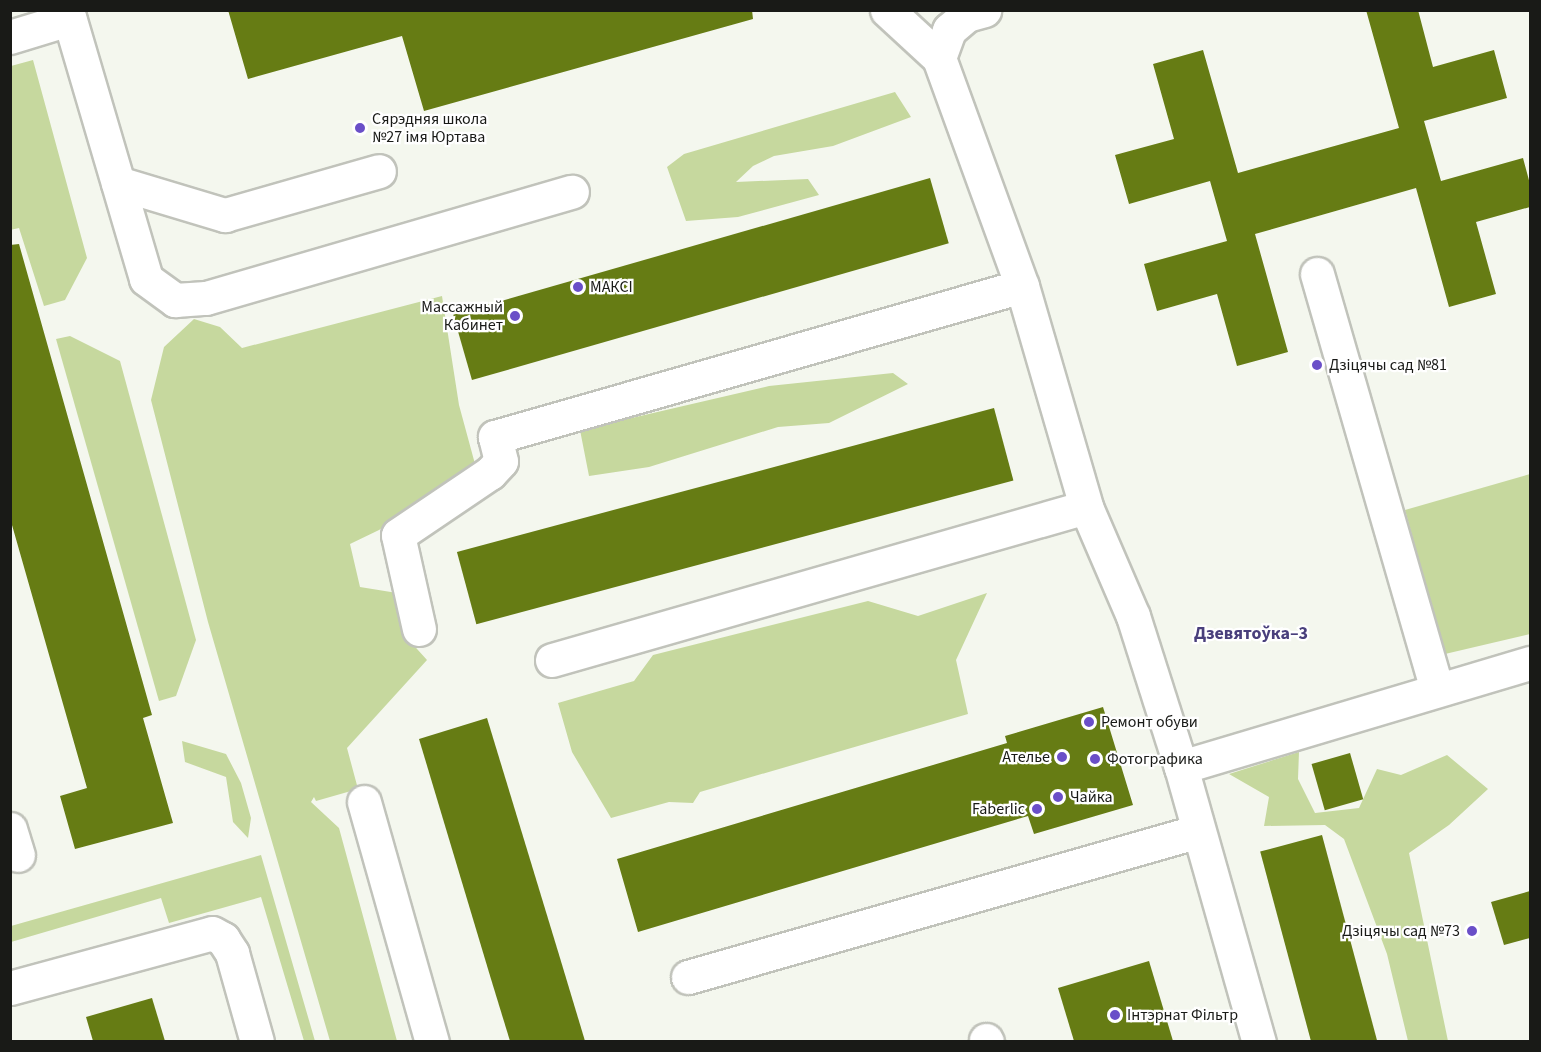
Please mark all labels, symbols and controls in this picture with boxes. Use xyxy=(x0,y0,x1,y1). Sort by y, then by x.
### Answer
place label: Сярэдняя школа №27 імя Юртава xyxy=(372,109,487,147)
marker: Сярэдняя школа №27 імя Юртава xyxy=(353,121,367,135)
place label: МАКСІ xyxy=(590,277,633,297)
marker: МАКСІ xyxy=(571,280,585,294)
place label: Массажный Кабинет xyxy=(421,297,503,335)
marker: Массажный Кабинет xyxy=(508,309,522,323)
place label: Дзіцячы сад №81 xyxy=(1329,355,1447,375)
marker: Дзіцячы сад №81 xyxy=(1310,358,1324,372)
district label: Дзевятоўка–3 xyxy=(1194,623,1308,645)
place label: Ремонт обуви xyxy=(1101,712,1198,732)
marker: Ремонт обуви xyxy=(1082,715,1096,729)
place label: Ателье xyxy=(1002,747,1050,767)
place label: Фотографика xyxy=(1107,749,1203,769)
marker: Ателье xyxy=(1055,750,1069,764)
marker: Фотографика xyxy=(1088,752,1102,766)
place label: Чайка xyxy=(1070,787,1112,807)
marker: Чайка xyxy=(1051,790,1065,804)
place label: Faberlic xyxy=(972,799,1025,819)
marker: Faberlic xyxy=(1030,802,1044,816)
place label: Дзіцячы сад №73 xyxy=(1342,921,1460,941)
marker: Дзіцячы сад №73 xyxy=(1465,924,1479,938)
place label: Інтэрнат Фільтр xyxy=(1127,1005,1238,1025)
marker: Інтэрнат Фільтр xyxy=(1108,1008,1122,1022)

